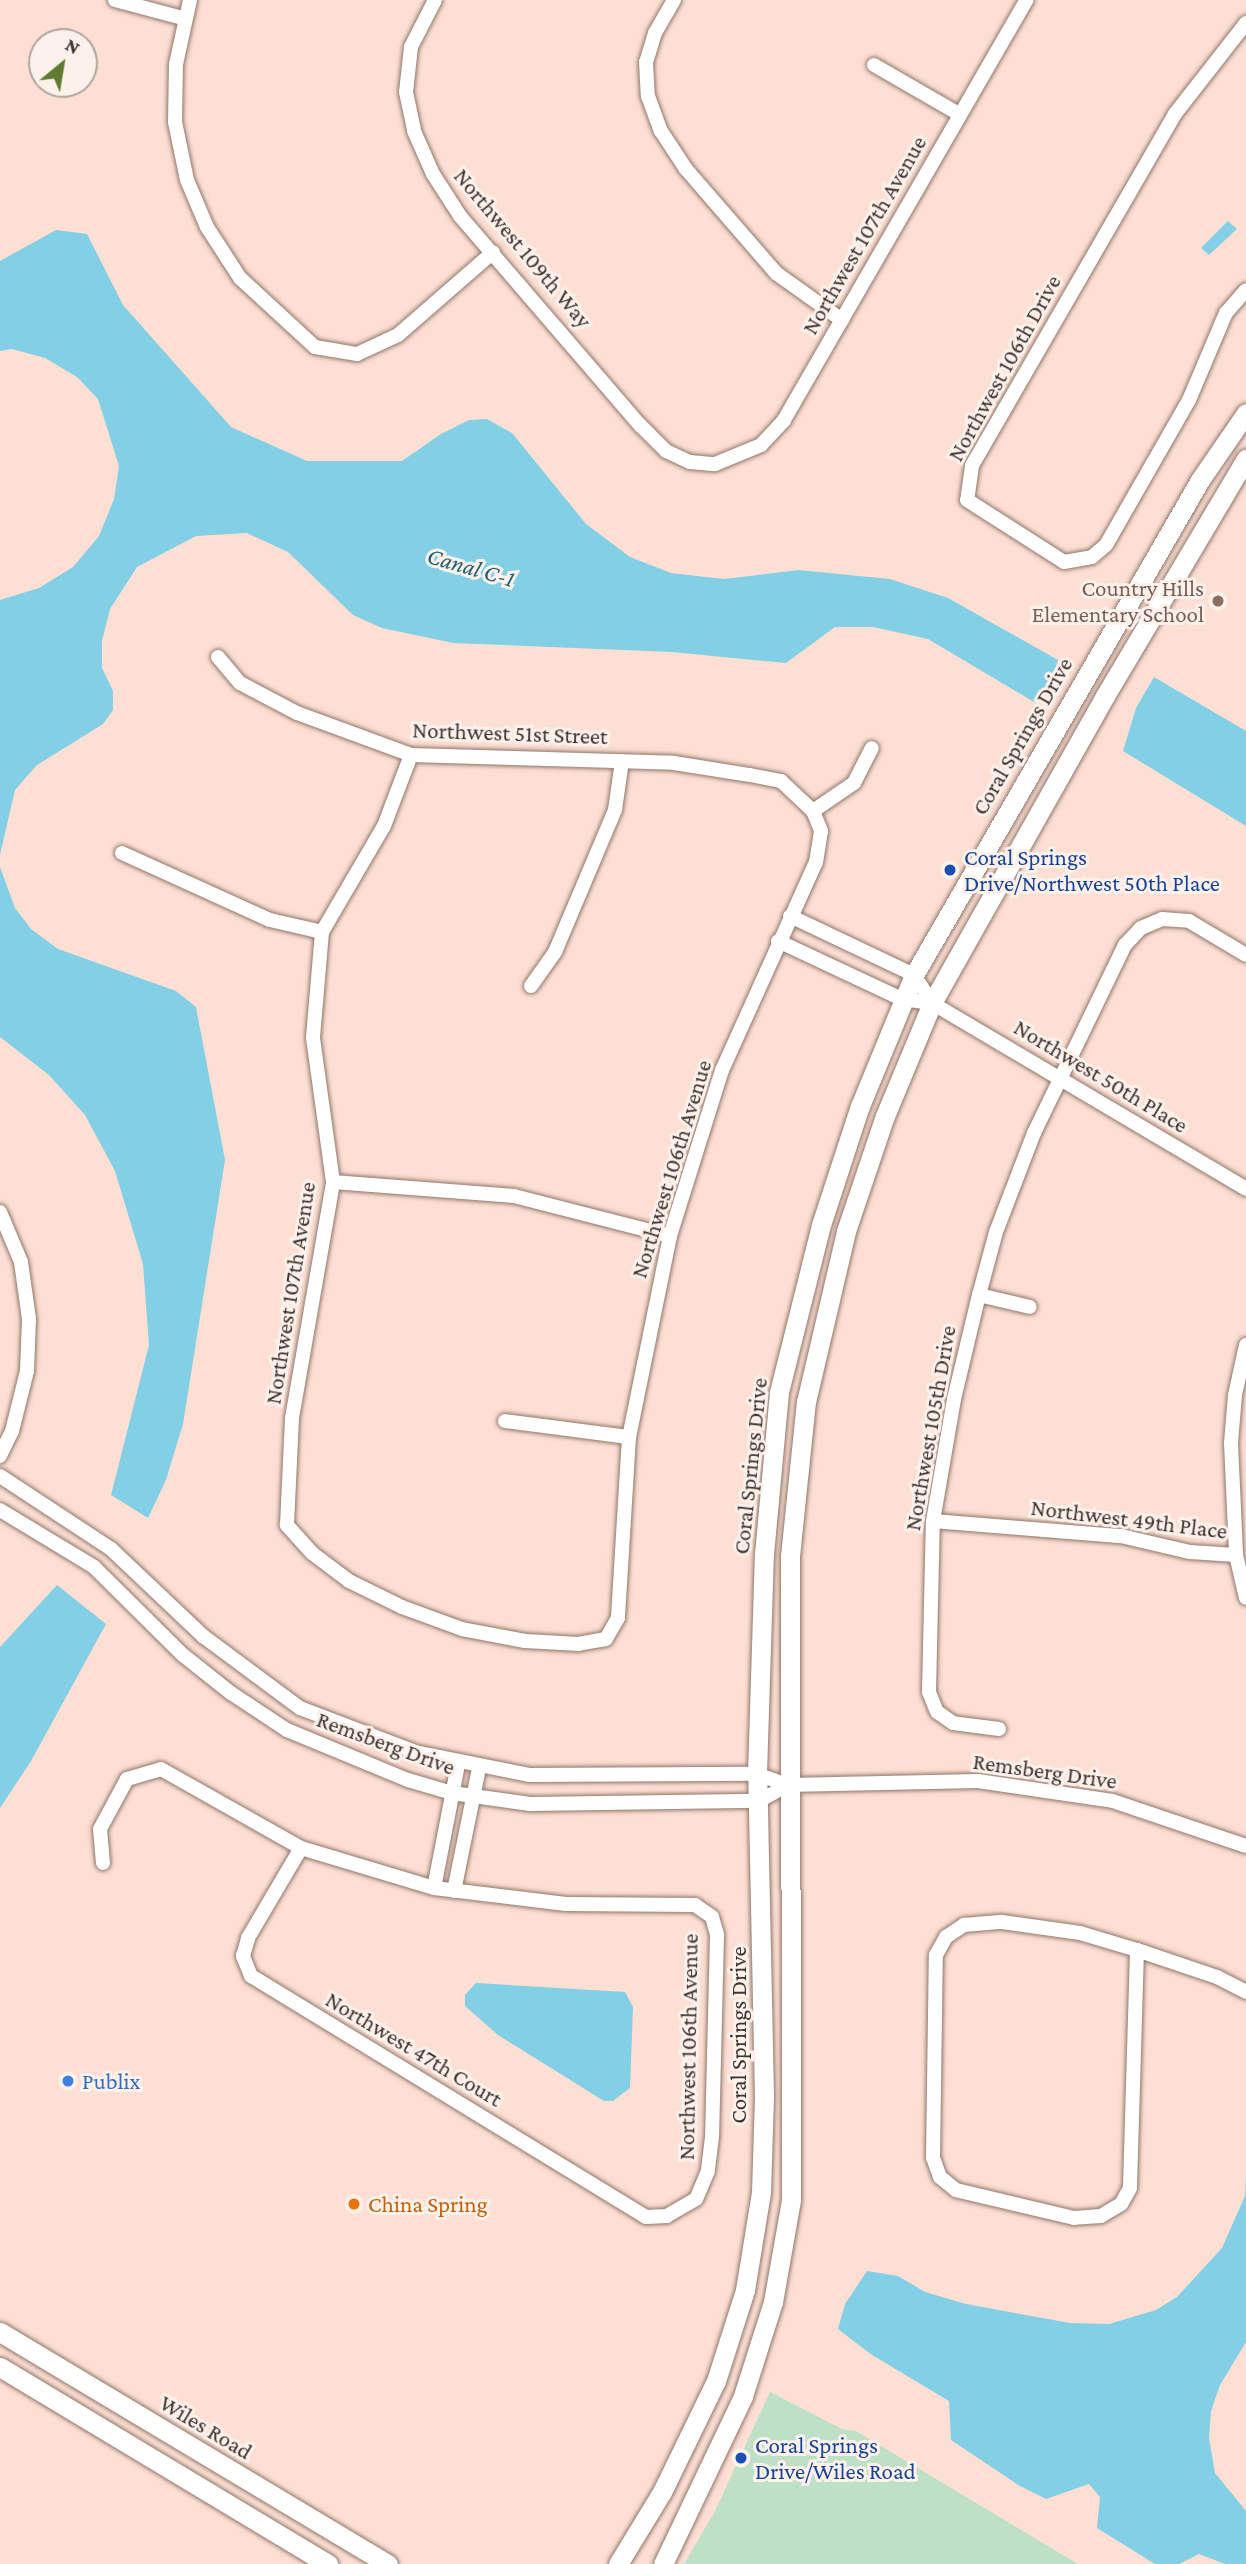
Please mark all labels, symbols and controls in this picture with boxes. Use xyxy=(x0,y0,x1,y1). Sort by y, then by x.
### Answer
north arrow xyxy=(28,28,98,98)
text: N xyxy=(62,34,84,58)
street label: Northwest 107th Avenue xyxy=(796,131,932,339)
street label: Northwest 109th Way xyxy=(448,162,598,334)
street label: Northwest 106th Drive xyxy=(941,270,1067,466)
water label: Canal C-1 xyxy=(424,541,518,593)
place label: Country Hills Elementary School xyxy=(1032,574,1204,628)
marker: Country Hills Elementary School xyxy=(1210,593,1226,609)
street label: Coral Springs Drive xyxy=(966,652,1078,820)
street label: Northwest 51st Street xyxy=(412,716,608,750)
place label: Coral Springs Drive/Northwest 50th Place xyxy=(964,843,1220,897)
marker: Coral Springs Drive/Northwest 50th Place xyxy=(942,862,958,878)
street label: Northwest 50th Place xyxy=(1009,1013,1193,1139)
street label: Northwest 106th Avenue xyxy=(625,1057,717,1281)
street label: Northwest 107th Avenue xyxy=(259,1180,321,1406)
street label: Northwest 105th Drive xyxy=(898,1323,962,1533)
street label: Coral Springs Drive xyxy=(727,1376,773,1556)
street label: Northwest 49th Place xyxy=(1029,1493,1229,1545)
street label: Remsberg Drive xyxy=(313,1705,459,1781)
street label: Remsberg Drive xyxy=(971,1747,1119,1795)
street label: Northwest 106th Avenue xyxy=(672,1934,704,2160)
street label: Coral Springs Drive xyxy=(724,1946,752,2124)
street label: Northwest 47th Court xyxy=(321,1985,507,2113)
place label: Publix xyxy=(82,2067,140,2095)
marker: Publix xyxy=(60,2073,76,2089)
place label: China Spring xyxy=(368,2190,488,2218)
marker: China Spring xyxy=(346,2196,362,2212)
street label: Wiles Road xyxy=(155,2389,257,2465)
place label: Coral Springs Drive/Wiles Road xyxy=(755,2431,916,2485)
marker: Coral Springs Drive/Wiles Road xyxy=(733,2450,749,2466)

